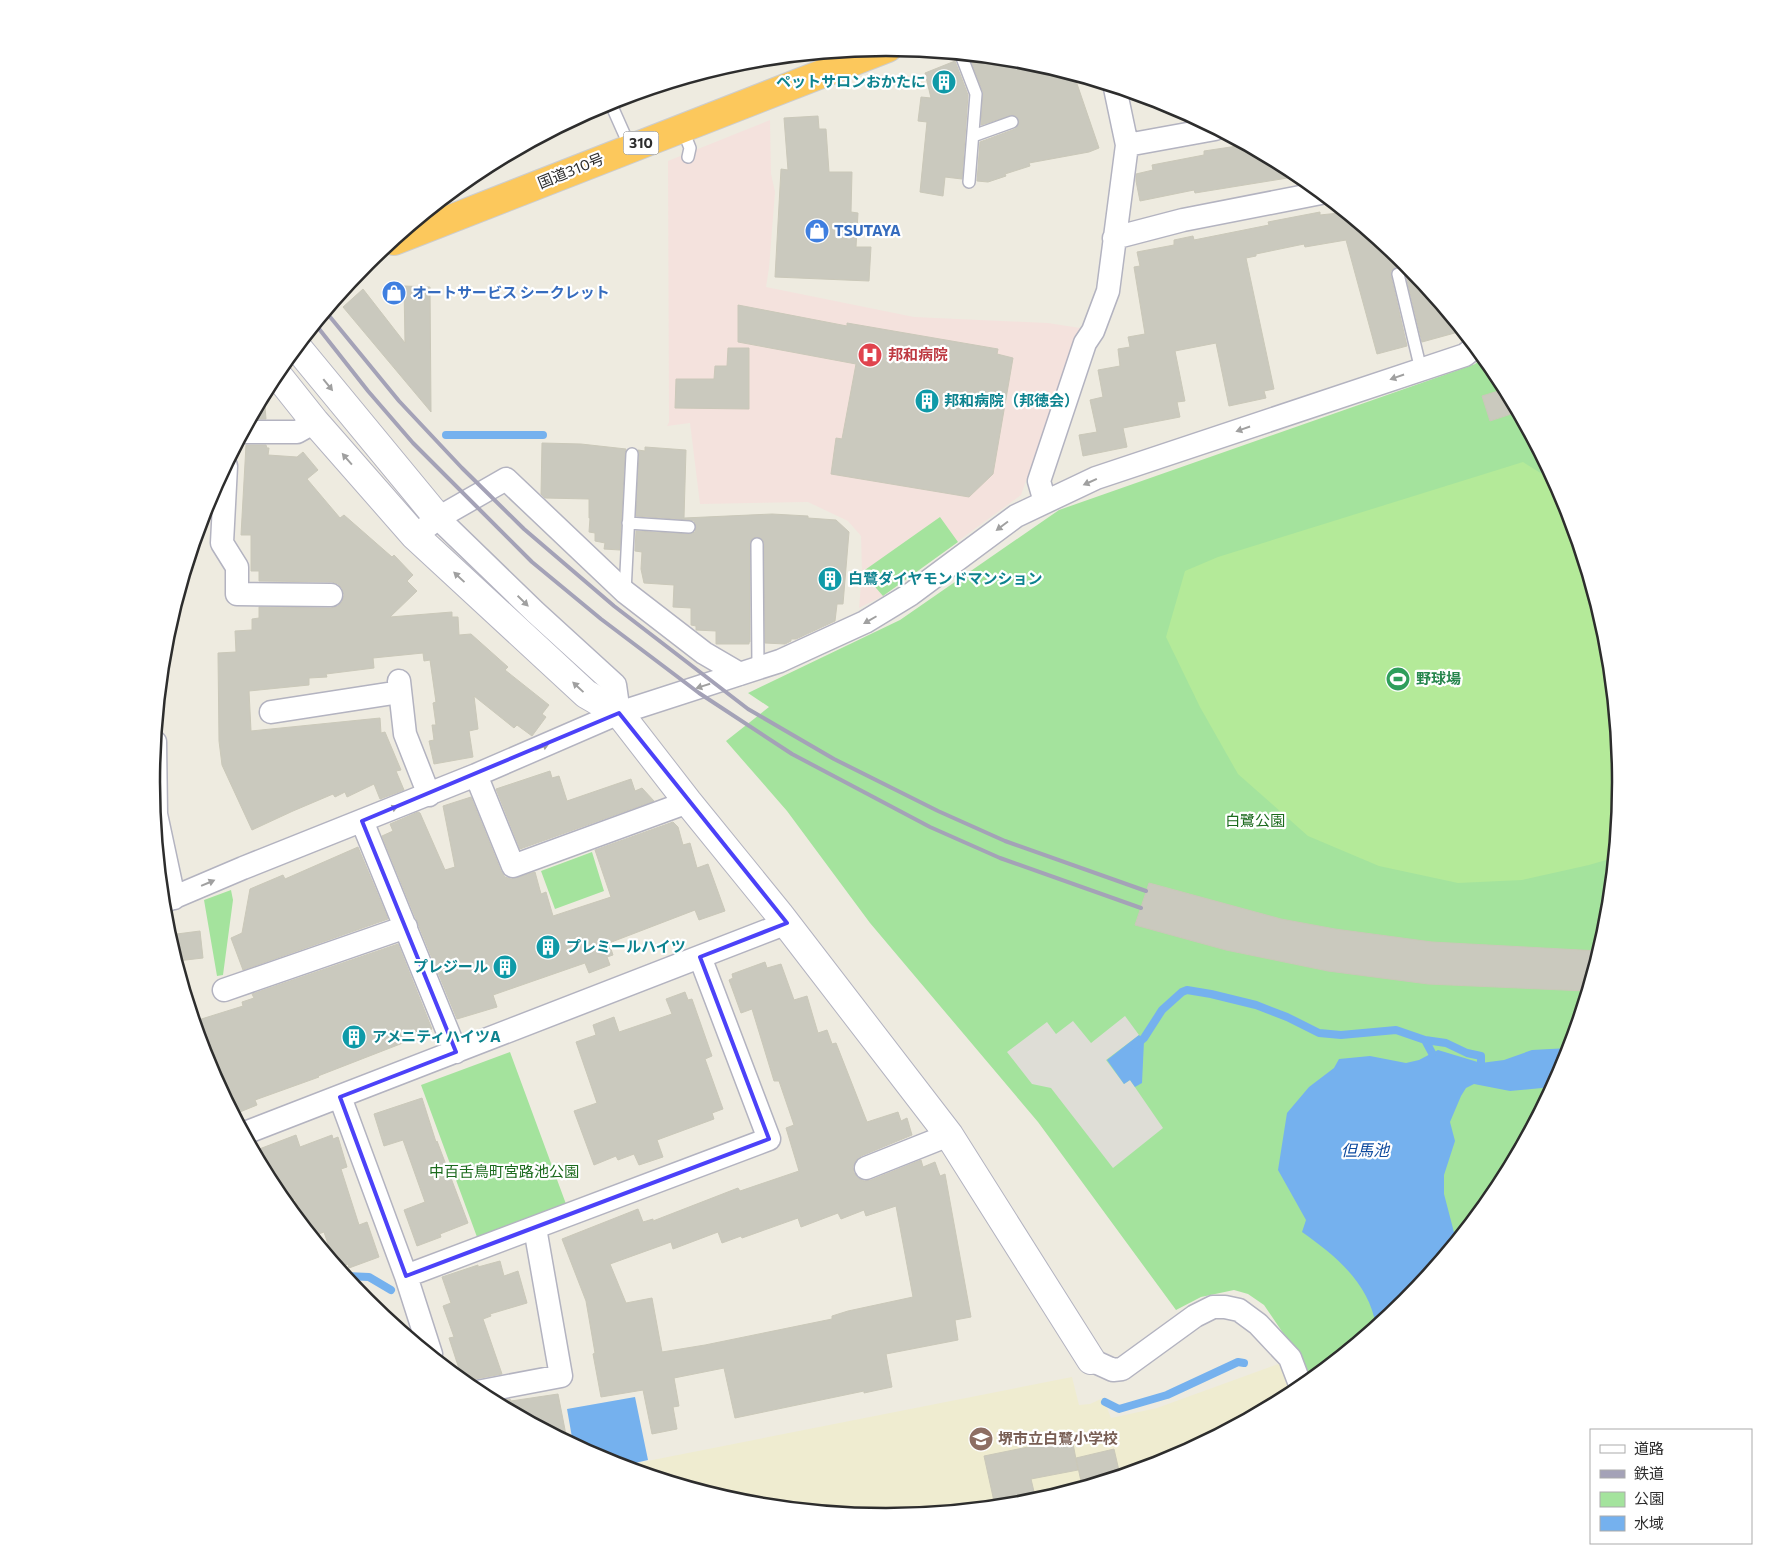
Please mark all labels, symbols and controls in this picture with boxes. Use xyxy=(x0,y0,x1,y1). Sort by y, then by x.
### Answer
building icon: ペットサロンおかたに xyxy=(931,69,957,95)
place label: ペットサロンおかたに xyxy=(776,72,926,90)
road number: 310 xyxy=(624,132,658,154)
street label: 国道310号 xyxy=(535,149,606,191)
shop icon: TSUTAYA xyxy=(804,218,830,244)
place label: TSUTAYA xyxy=(834,221,901,239)
shop icon: オートサービス シークレット xyxy=(381,280,407,306)
place label: オートサービス シークレット xyxy=(412,283,610,301)
hospital icon: 邦和病院 xyxy=(857,342,883,368)
place label: 邦和病院 xyxy=(888,345,948,363)
one-way arrow xyxy=(1390,374,1405,382)
one-way arrow xyxy=(323,378,334,391)
building icon: 邦和病院（邦徳会） xyxy=(914,388,940,414)
place label: 邦和病院（邦徳会） xyxy=(944,391,1079,409)
one-way arrow xyxy=(1236,426,1251,433)
one-way arrow xyxy=(342,453,353,465)
one-way arrow xyxy=(1083,478,1097,486)
one-way arrow xyxy=(995,521,1009,531)
building icon: 白鷺ダイヤモンドマンション xyxy=(817,566,843,592)
place label: 白鷺ダイヤモンドマンション xyxy=(848,569,1043,587)
one-way arrow xyxy=(453,571,465,583)
one-way arrow xyxy=(517,595,529,607)
one-way arrow xyxy=(863,615,876,624)
sports icon: 野球場 xyxy=(1385,666,1411,692)
place label: 野球場 xyxy=(1416,669,1461,687)
one-way arrow xyxy=(573,681,585,693)
one-way arrow xyxy=(695,682,710,690)
one-way arrow xyxy=(534,743,549,751)
one-way arrow xyxy=(384,805,399,813)
park label: 白鷺公園 xyxy=(1225,811,1285,829)
one-way arrow xyxy=(201,879,215,887)
building icon: プレミールハイツ xyxy=(535,934,561,960)
place label: プレミールハイツ xyxy=(566,937,686,955)
building icon: プレジール xyxy=(492,954,518,980)
place label: プレジール xyxy=(413,957,488,975)
building icon: アメニティハイツA xyxy=(341,1024,367,1050)
place label: アメニティハイツA xyxy=(372,1027,501,1045)
water label: 但馬池 xyxy=(1341,1140,1391,1159)
park label: 中百舌鳥町宮路池公園 xyxy=(429,1162,579,1180)
school or university icon: 堺市立白鷺小学校 xyxy=(968,1426,994,1452)
place label: 堺市立白鷺小学校 xyxy=(998,1429,1118,1447)
legend xyxy=(1590,1429,1752,1544)
text: 道路 xyxy=(1634,1439,1664,1457)
text: 鉄道 xyxy=(1634,1464,1664,1482)
text: 公園 xyxy=(1634,1489,1664,1507)
text: 水域 xyxy=(1634,1514,1664,1532)

